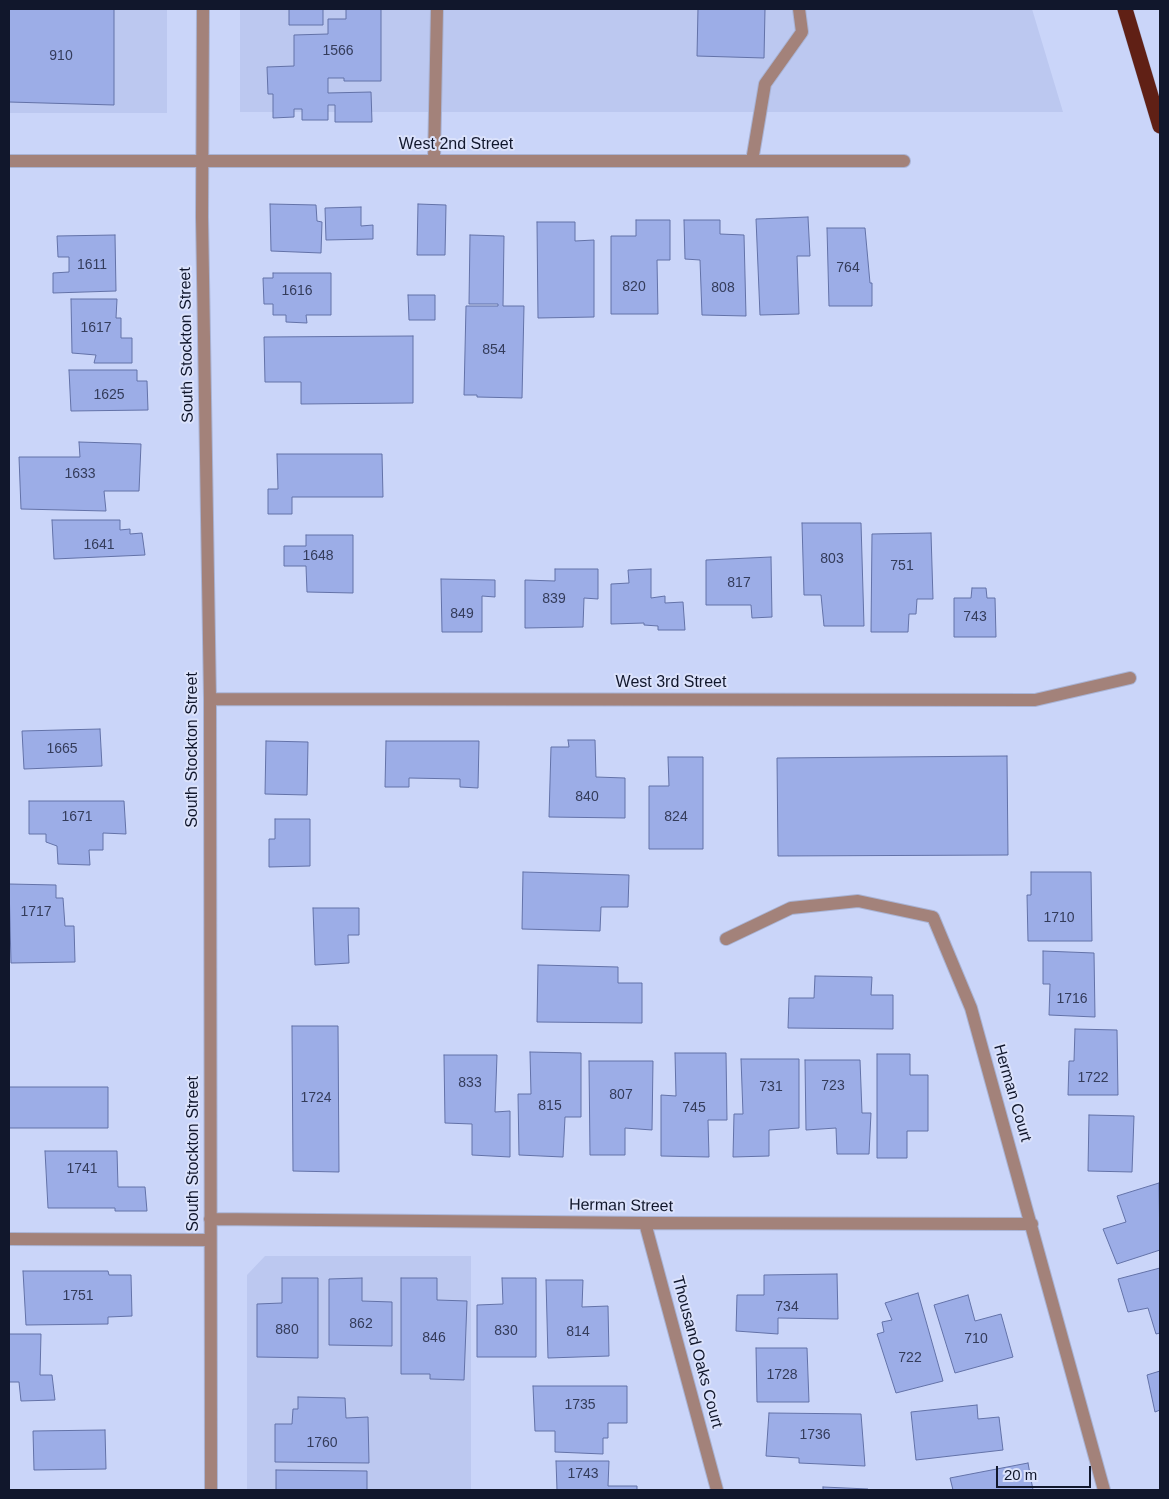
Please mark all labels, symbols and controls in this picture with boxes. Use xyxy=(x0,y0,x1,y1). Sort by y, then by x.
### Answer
house number: 1566 xyxy=(322,43,354,59)
house number: 910 xyxy=(49,48,73,64)
street label: West 2nd Street xyxy=(399,135,513,155)
house number: 1611 xyxy=(77,257,107,273)
house number: 764 xyxy=(836,260,860,276)
street label: South Stockton Street xyxy=(176,267,198,423)
house number: 820 xyxy=(622,279,646,295)
house number: 808 xyxy=(711,280,735,296)
house number: 1616 xyxy=(281,283,313,299)
house number: 1617 xyxy=(80,320,112,336)
house number: 854 xyxy=(482,342,506,358)
house number: 1625 xyxy=(93,387,125,403)
house number: 1633 xyxy=(64,466,96,482)
house number: 1641 xyxy=(83,537,115,553)
house number: 1648 xyxy=(302,548,334,564)
house number: 803 xyxy=(820,551,844,567)
house number: 751 xyxy=(890,558,914,574)
house number: 817 xyxy=(727,575,751,591)
house number: 839 xyxy=(542,591,566,607)
house number: 849 xyxy=(450,606,474,622)
house number: 743 xyxy=(963,609,987,625)
street label: South Stockton Street xyxy=(183,672,203,828)
street label: West 3rd Street xyxy=(616,673,726,693)
house number: 1665 xyxy=(46,741,78,757)
house number: 840 xyxy=(575,789,599,805)
house number: 1671 xyxy=(61,809,93,825)
house number: 824 xyxy=(664,809,688,825)
house number: 1717 xyxy=(20,904,52,920)
house number: 1710 xyxy=(1043,910,1075,926)
house number: 1716 xyxy=(1056,991,1088,1007)
street label: Herman Court xyxy=(989,1042,1035,1144)
house number: 1722 xyxy=(1077,1070,1109,1086)
house number: 833 xyxy=(458,1075,482,1091)
street label: South Stockton Street xyxy=(184,1076,204,1232)
house number: 723 xyxy=(821,1078,845,1094)
house number: 731 xyxy=(759,1079,783,1095)
house number: 807 xyxy=(609,1087,633,1103)
house number: 1724 xyxy=(300,1090,332,1106)
house number: 815 xyxy=(538,1098,562,1114)
house number: 745 xyxy=(682,1100,706,1116)
house number: 1741 xyxy=(66,1161,98,1177)
street label: Herman Street xyxy=(569,1195,673,1217)
street label: Thousand Oaks Court xyxy=(667,1274,727,1430)
house number: 1751 xyxy=(62,1288,94,1304)
house number: 734 xyxy=(775,1299,799,1315)
house number: 862 xyxy=(349,1316,373,1332)
house number: 880 xyxy=(275,1322,299,1338)
house number: 830 xyxy=(494,1323,518,1339)
house number: 814 xyxy=(566,1324,590,1340)
house number: 846 xyxy=(422,1330,446,1346)
house number: 710 xyxy=(964,1331,988,1347)
house number: 722 xyxy=(898,1350,922,1366)
house number: 1728 xyxy=(766,1367,798,1383)
house number: 1735 xyxy=(564,1397,596,1413)
house number: 1736 xyxy=(799,1427,831,1443)
house number: 1760 xyxy=(306,1435,338,1451)
scale bar xyxy=(999,1456,1094,1488)
house number: 1743 xyxy=(567,1466,599,1482)
text: 20 m xyxy=(1004,1466,1037,1483)

